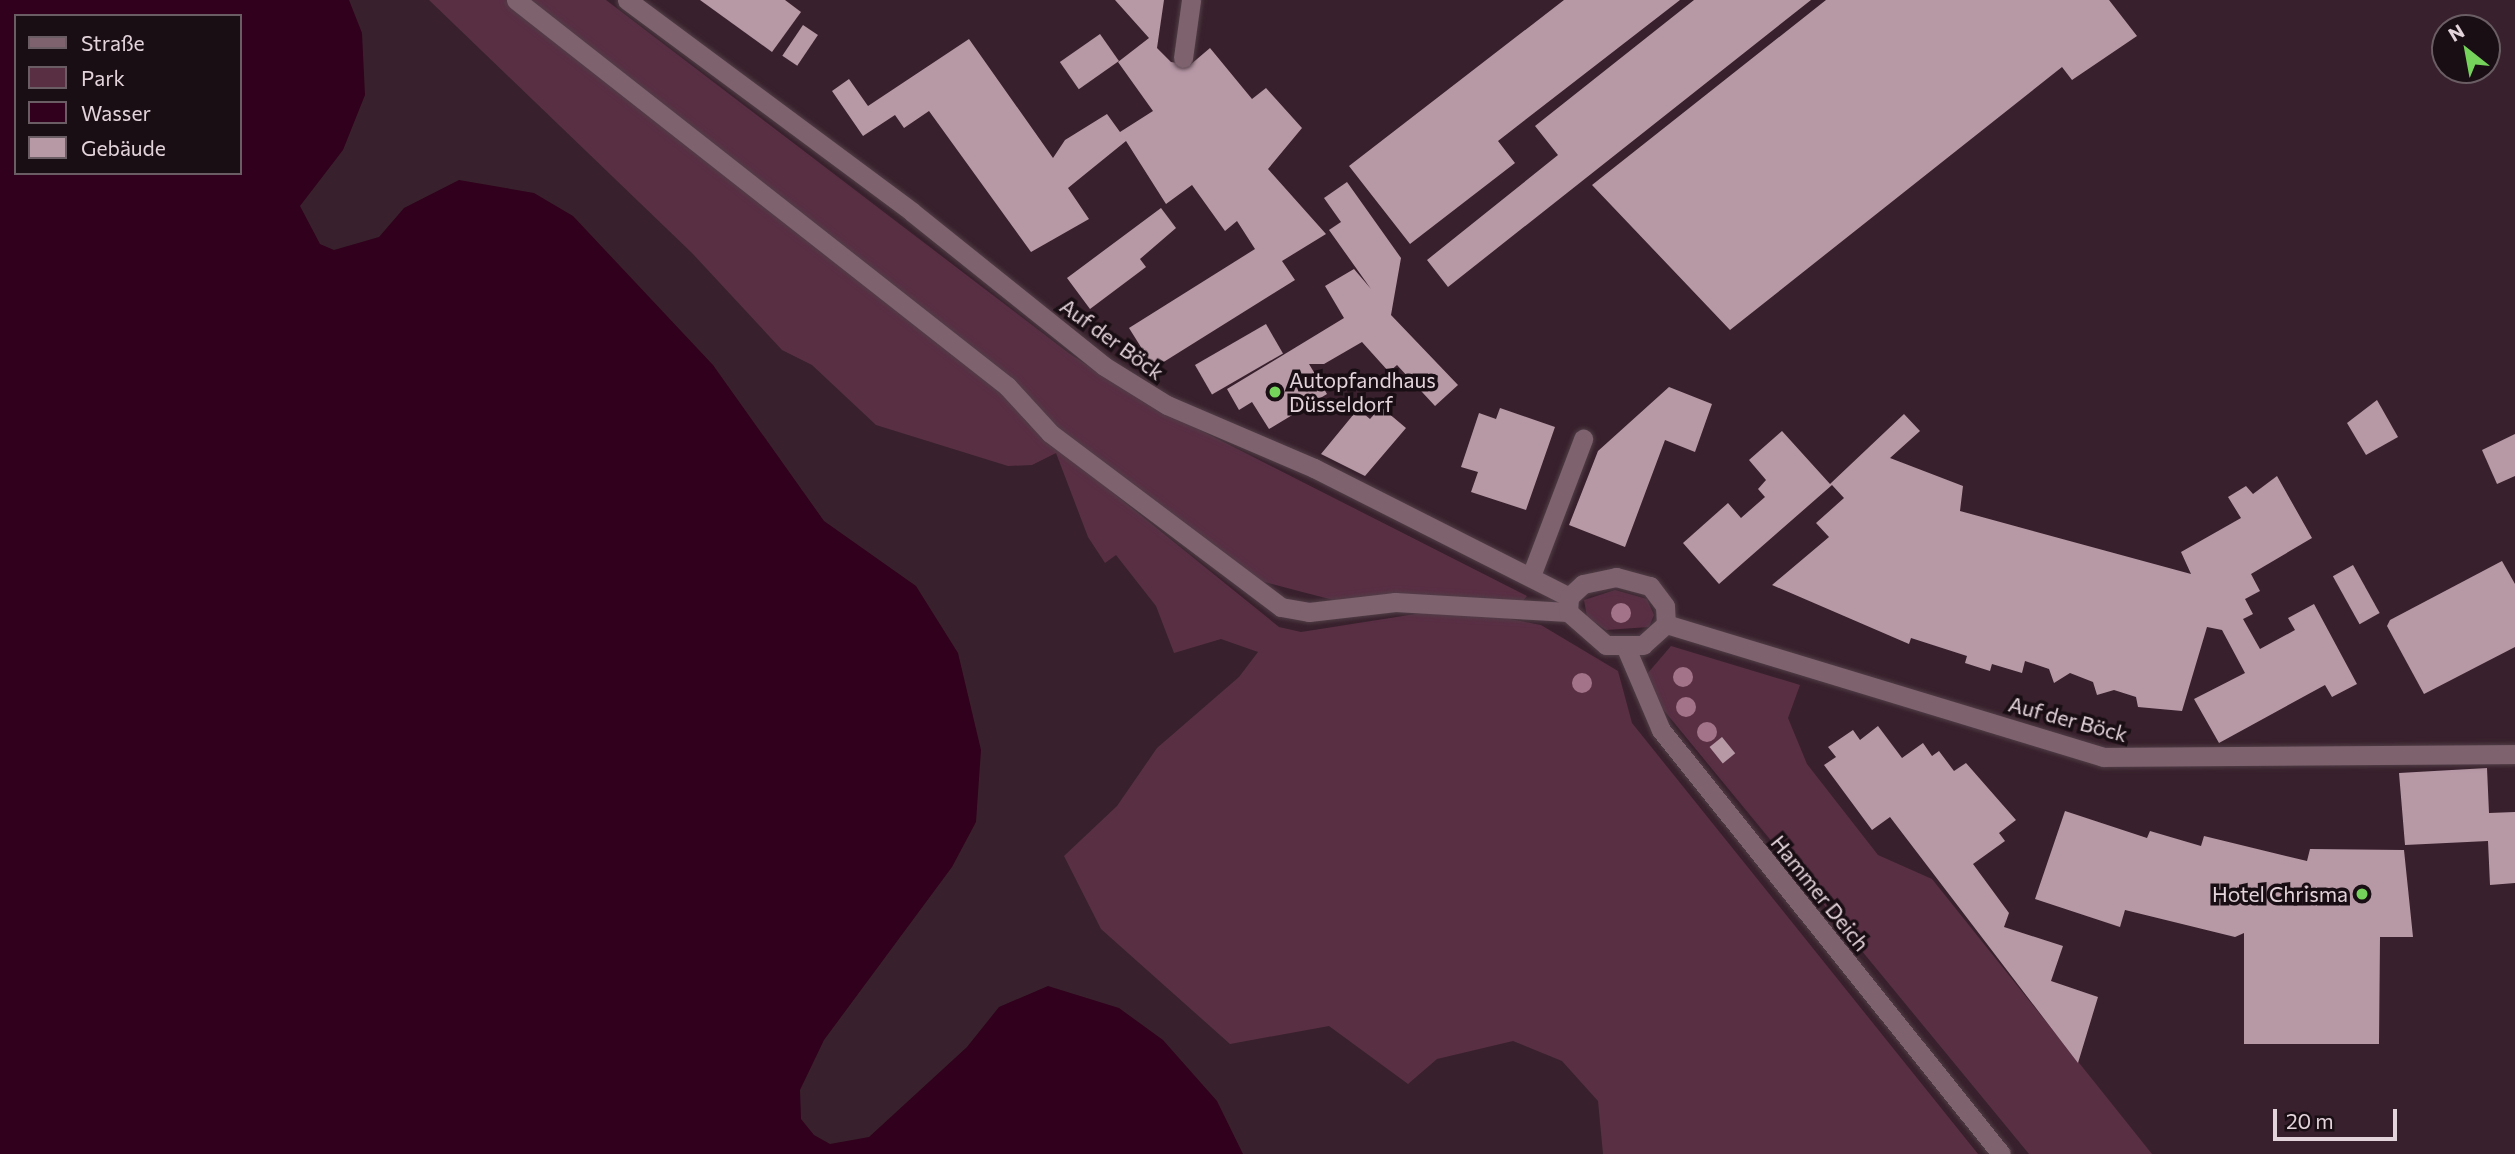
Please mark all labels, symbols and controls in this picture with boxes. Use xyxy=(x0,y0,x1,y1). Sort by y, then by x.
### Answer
legend xyxy=(14,14,242,175)
north arrow xyxy=(2431,14,2501,84)
text: N xyxy=(2444,19,2468,46)
text: Straße xyxy=(81,30,145,55)
text: Park xyxy=(81,65,125,90)
text: Wasser xyxy=(81,100,151,125)
text: Gebäude xyxy=(81,135,166,160)
street label: Auf der Böck xyxy=(1055,293,1169,385)
place label: Autopfandhaus Düsseldorf xyxy=(1289,367,1436,417)
marker: Autopfandhaus Düsseldorf xyxy=(1267,384,1283,400)
street label: Auf der Böck xyxy=(2006,691,2130,747)
street label: Hammer Deich xyxy=(1766,830,1874,956)
place label: Hotel Chrisma xyxy=(2212,881,2348,907)
marker: Hotel Chrisma xyxy=(2354,886,2370,902)
scale bar xyxy=(2277,1094,2401,1138)
text: 20 m xyxy=(2286,1108,2334,1133)

